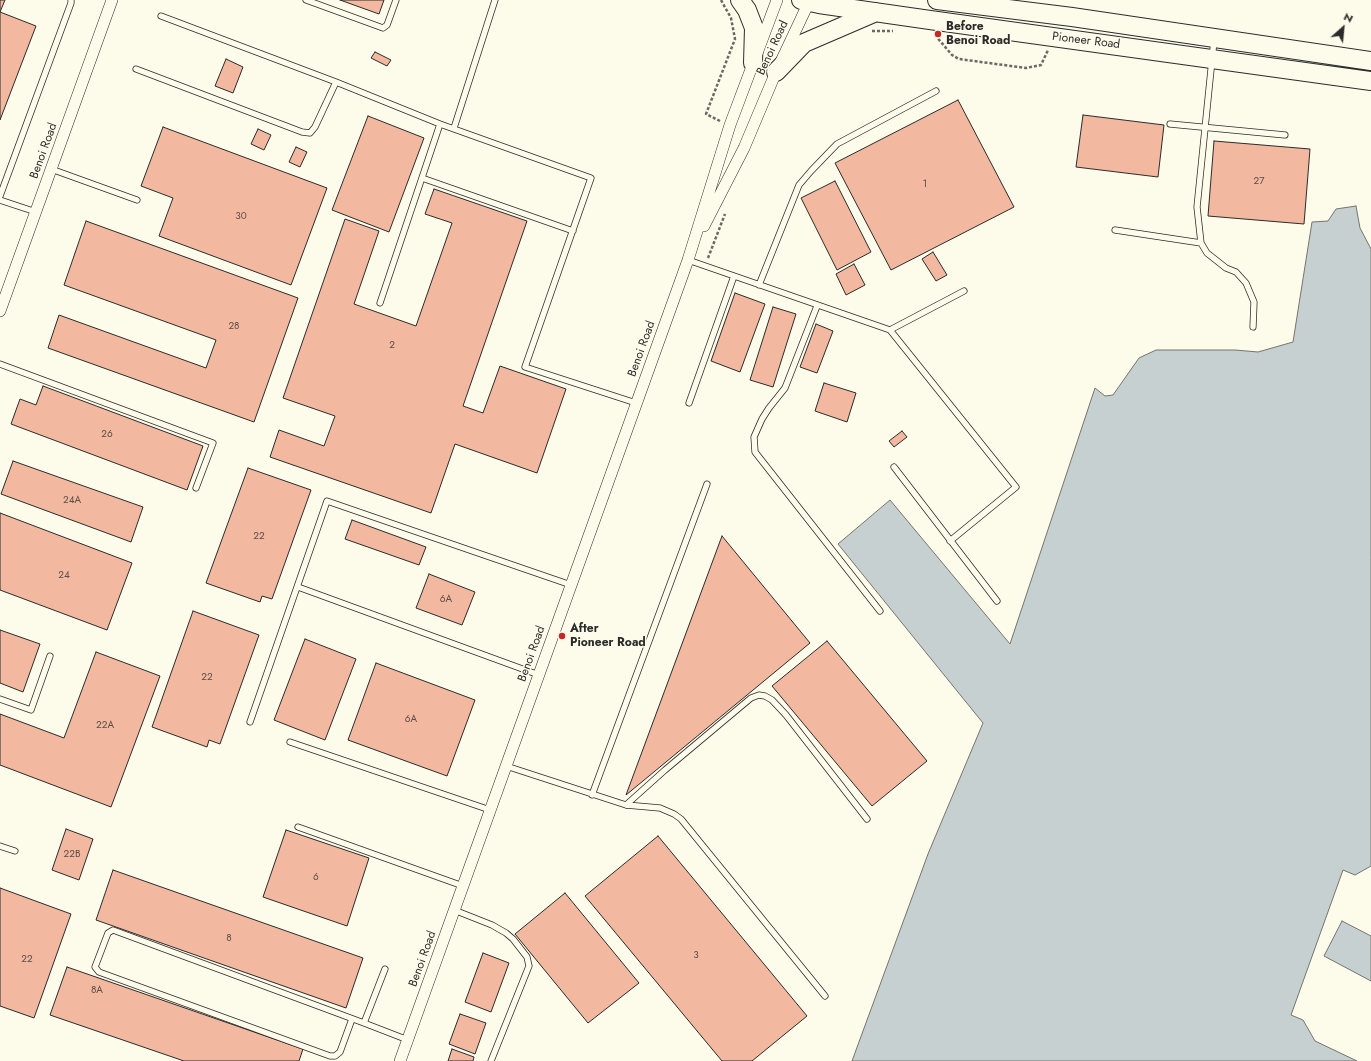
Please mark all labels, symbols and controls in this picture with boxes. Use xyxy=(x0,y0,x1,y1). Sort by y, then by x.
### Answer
north arrow xyxy=(1323,8,1363,48)
text: N xyxy=(1341,8,1356,26)
street label: Benoi Road xyxy=(754,19,792,77)
place label: Before Benoi Road xyxy=(946,20,1010,48)
marker: Before Benoi Road xyxy=(933,29,943,39)
street label: Pioneer Road xyxy=(1051,30,1121,52)
street label: Benoi Road xyxy=(27,121,61,181)
house number: 27 xyxy=(1254,176,1264,188)
house number: 1 xyxy=(923,179,927,191)
house number: 30 xyxy=(235,211,247,223)
street label: Benoi Road xyxy=(625,319,659,379)
house number: 28 xyxy=(228,321,240,333)
house number: 2 xyxy=(389,340,395,352)
house number: 26 xyxy=(101,429,113,441)
house number: 24A xyxy=(63,495,81,507)
house number: 22 xyxy=(253,531,265,543)
house number: 24 xyxy=(58,570,70,582)
house number: 6A xyxy=(440,594,452,606)
place label: After Pioneer Road xyxy=(570,622,646,650)
street label: Benoi Road xyxy=(515,624,549,684)
marker: After Pioneer Road xyxy=(557,631,567,641)
house number: 22 xyxy=(201,672,213,684)
house number: 6A xyxy=(405,714,417,726)
house number: 22A xyxy=(96,720,114,732)
house number: 22B xyxy=(64,849,80,861)
house number: 6 xyxy=(313,872,319,884)
street label: Benoi Road xyxy=(406,929,440,989)
house number: 8 xyxy=(226,933,232,945)
house number: 3 xyxy=(693,950,699,962)
house number: 22 xyxy=(21,954,33,966)
house number: 8A xyxy=(91,985,103,997)

